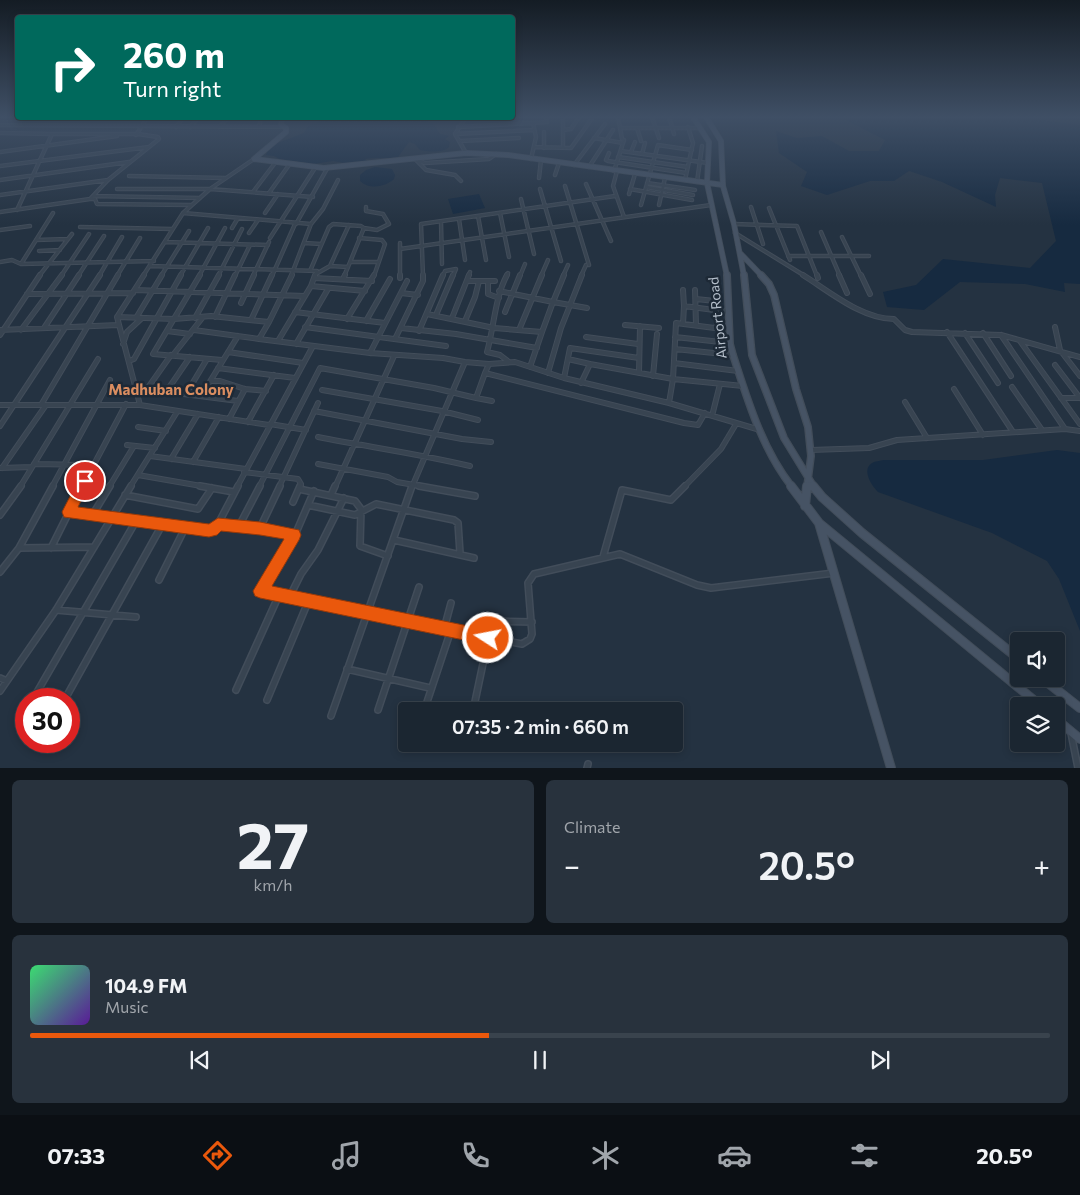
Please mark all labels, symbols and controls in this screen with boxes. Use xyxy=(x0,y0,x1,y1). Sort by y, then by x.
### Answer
text: 260 m xyxy=(123,32,225,75)
icon: right xyxy=(40,35,105,100)
text: Turn right xyxy=(123,75,221,102)
street label: Airport Road xyxy=(704,276,730,360)
district label: Madhuban Colony xyxy=(108,380,235,398)
pin xyxy=(64,460,106,502)
icon: arrive xyxy=(71,467,99,495)
position arrow xyxy=(461,611,513,663)
map controls xyxy=(1010,632,1065,752)
button: sound xyxy=(1010,632,1065,687)
speed limit sign: 30 xyxy=(15,688,80,753)
button: layers xyxy=(1010,697,1065,752)
text: 07:35 · 2 min · 660 m xyxy=(452,715,629,738)
text: 27 xyxy=(237,803,309,882)
text: Climate xyxy=(564,817,620,836)
text: 20.5° xyxy=(759,841,855,888)
text: − xyxy=(564,848,580,882)
text: + xyxy=(1034,848,1050,882)
text: km/h xyxy=(254,875,292,894)
text: 104.9 FM xyxy=(105,974,187,997)
text: Music xyxy=(105,997,149,1016)
icon: previous xyxy=(186,1046,214,1074)
icon: pause xyxy=(526,1046,554,1074)
icon: next xyxy=(866,1046,894,1074)
icon: directions xyxy=(200,1138,235,1173)
icon: music xyxy=(329,1138,364,1173)
icon: phone xyxy=(458,1138,493,1173)
icon: climate xyxy=(588,1138,623,1173)
icon: car xyxy=(717,1138,752,1173)
icon: filters xyxy=(847,1138,882,1173)
text: 07:33 xyxy=(47,1142,105,1169)
text: 20.5° xyxy=(976,1142,1033,1169)

